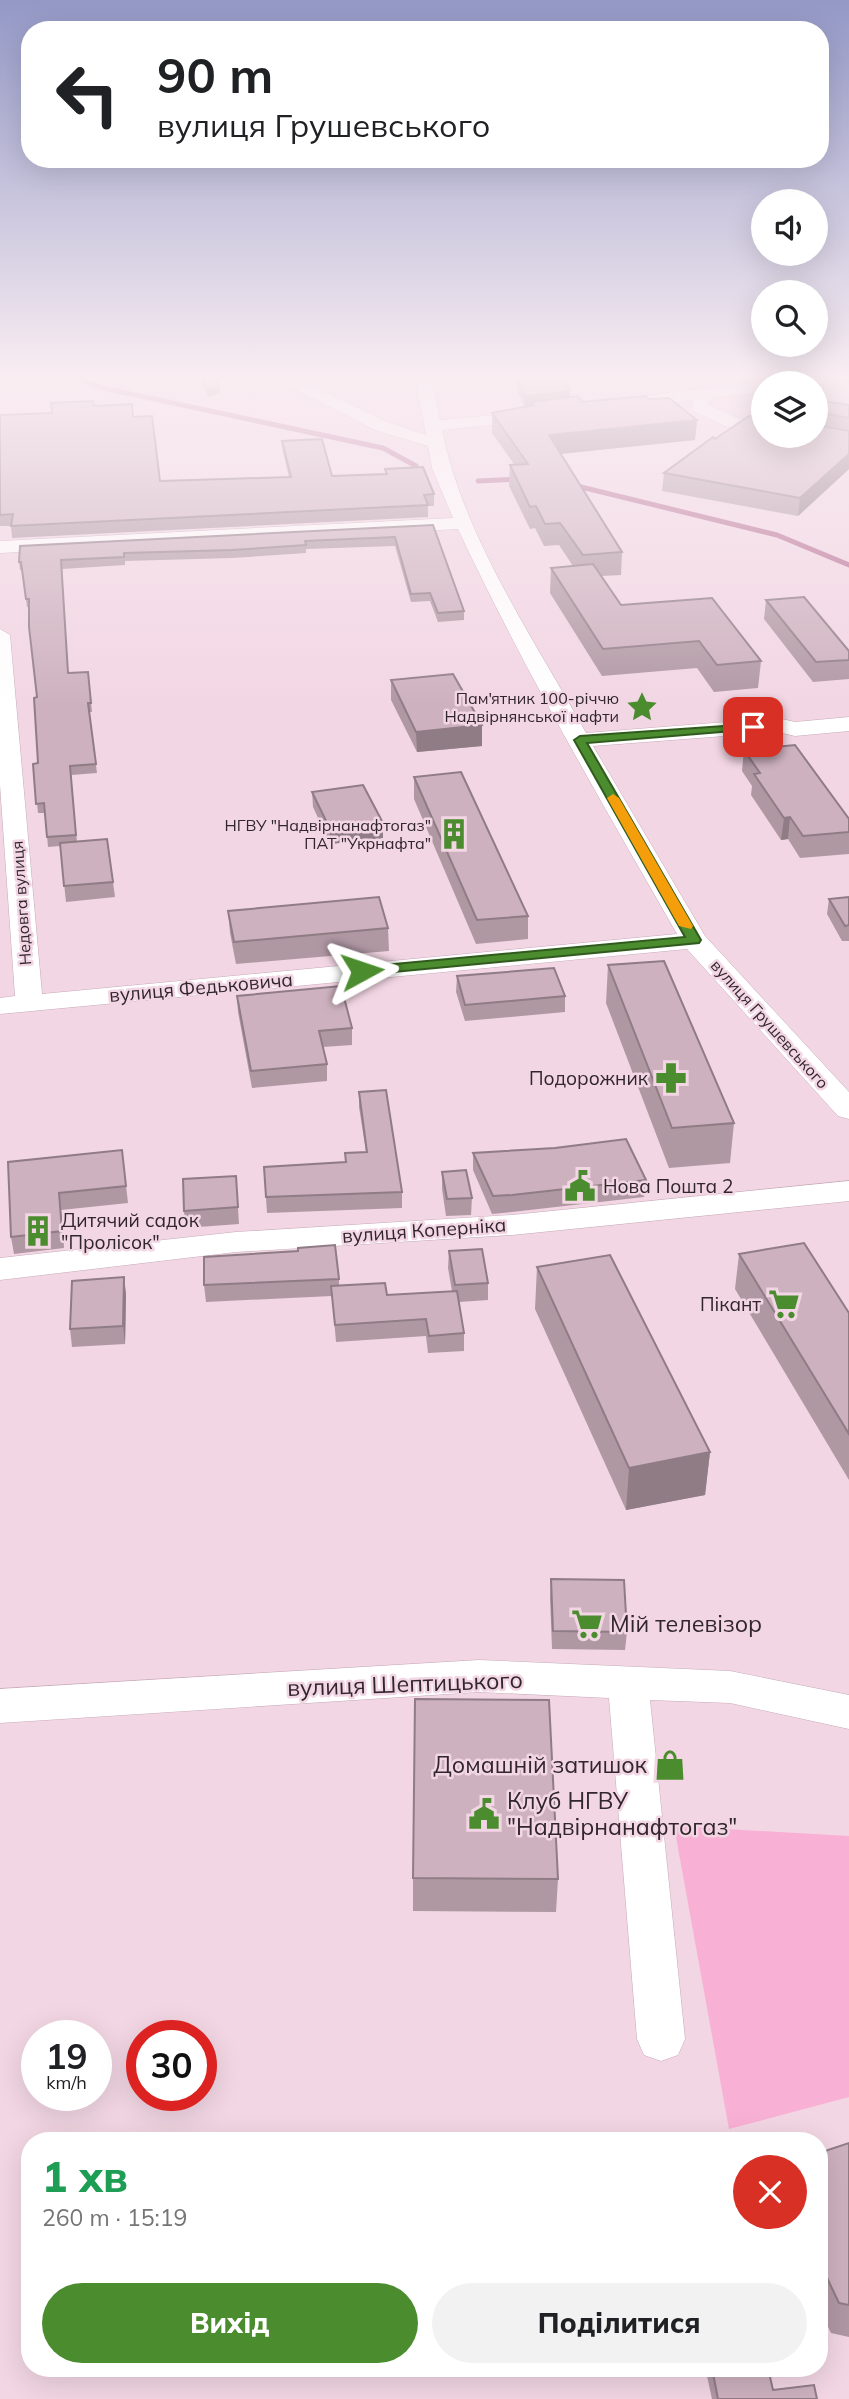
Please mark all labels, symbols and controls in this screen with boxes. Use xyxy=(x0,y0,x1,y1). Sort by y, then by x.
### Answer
text: 90 m xyxy=(157,44,273,105)
icon: left xyxy=(42,49,133,140)
text: вулиця Грушевського xyxy=(157,105,490,145)
map controls xyxy=(751,189,828,448)
button: sound xyxy=(751,189,828,266)
button: search xyxy=(751,280,828,357)
button: layers xyxy=(751,371,828,448)
place label: Пам'ятник 100-річчю Надвірнянської нафти xyxy=(445,688,619,726)
place icon: Пам'ятник 100-річчю Надвірнянської нафти xyxy=(625,690,659,724)
pin xyxy=(723,697,783,757)
icon: arrive xyxy=(734,708,772,746)
place label: НГВУ "Надвірнанафтогаз" ПАТ "Укрнафта" xyxy=(224,815,431,853)
building icon: НГВУ "Надвірнанафтогаз" ПАТ "Укрнафта" xyxy=(437,817,471,851)
street label: Недовга вулиця xyxy=(7,840,35,966)
position arrow xyxy=(325,934,399,1008)
street label: вулиця Грушевського xyxy=(707,955,833,1093)
street label: вулиця Федьковича xyxy=(108,967,294,1007)
pharmacy icon: Подорожник xyxy=(654,1061,688,1095)
place label: Подорожник xyxy=(529,1066,649,1090)
public building icon: Нова Пошта 2 xyxy=(563,1169,597,1203)
place label: Нова Пошта 2 xyxy=(603,1174,733,1198)
place label: Дитячий садок "Пролісок" xyxy=(61,1208,200,1254)
street label: вулиця Коперніка xyxy=(341,1212,507,1248)
building icon: Дитячий садок "Пролісок" xyxy=(21,1214,55,1248)
supermarket icon: Пікант xyxy=(767,1287,801,1321)
place label: Пікант xyxy=(700,1292,761,1316)
supermarket icon: Мій телевізор xyxy=(570,1607,604,1641)
place label: Мій телевізор xyxy=(610,1609,762,1638)
street label: вулиця Шептицького xyxy=(287,1665,523,1702)
shop icon: Домашній затишок xyxy=(653,1748,687,1782)
place label: Домашній затишок xyxy=(433,1750,648,1779)
place label: Клуб НГВУ "Надвірнанафтогаз" xyxy=(507,1786,737,1841)
public building icon: Клуб НГВУ "Надвірнанафтогаз" xyxy=(467,1797,501,1831)
speed limit sign: 30 xyxy=(126,2020,217,2111)
text: 19 xyxy=(45,2034,88,2078)
text: km/h xyxy=(46,2071,87,2094)
text: 1 хв xyxy=(42,2150,128,2203)
button: close xyxy=(733,2155,807,2229)
text: 260 m · 15:19 xyxy=(42,2203,187,2232)
button: Вихід xyxy=(42,2283,418,2363)
button: Поділитися xyxy=(432,2283,807,2363)

